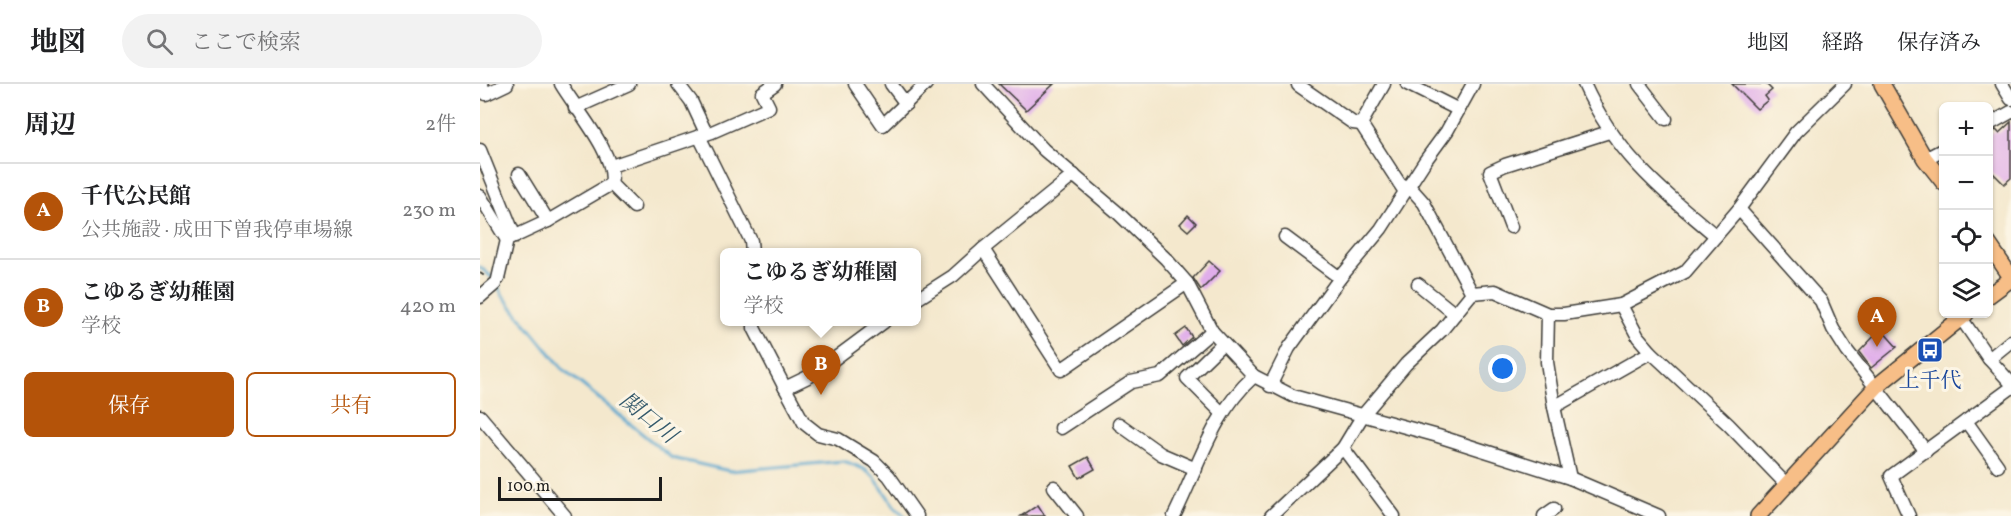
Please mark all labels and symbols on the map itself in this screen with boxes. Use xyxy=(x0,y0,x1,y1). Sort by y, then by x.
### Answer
pin: A xyxy=(1858,298,1896,347)
bus stop icon: 上千代 xyxy=(1915,335,1945,365)
pin: B xyxy=(802,346,840,395)
your location xyxy=(1488,354,1517,383)
place label: 上千代 xyxy=(1899,367,1962,396)
water label: 関口川 xyxy=(612,386,684,453)
scale bar xyxy=(498,474,662,502)

